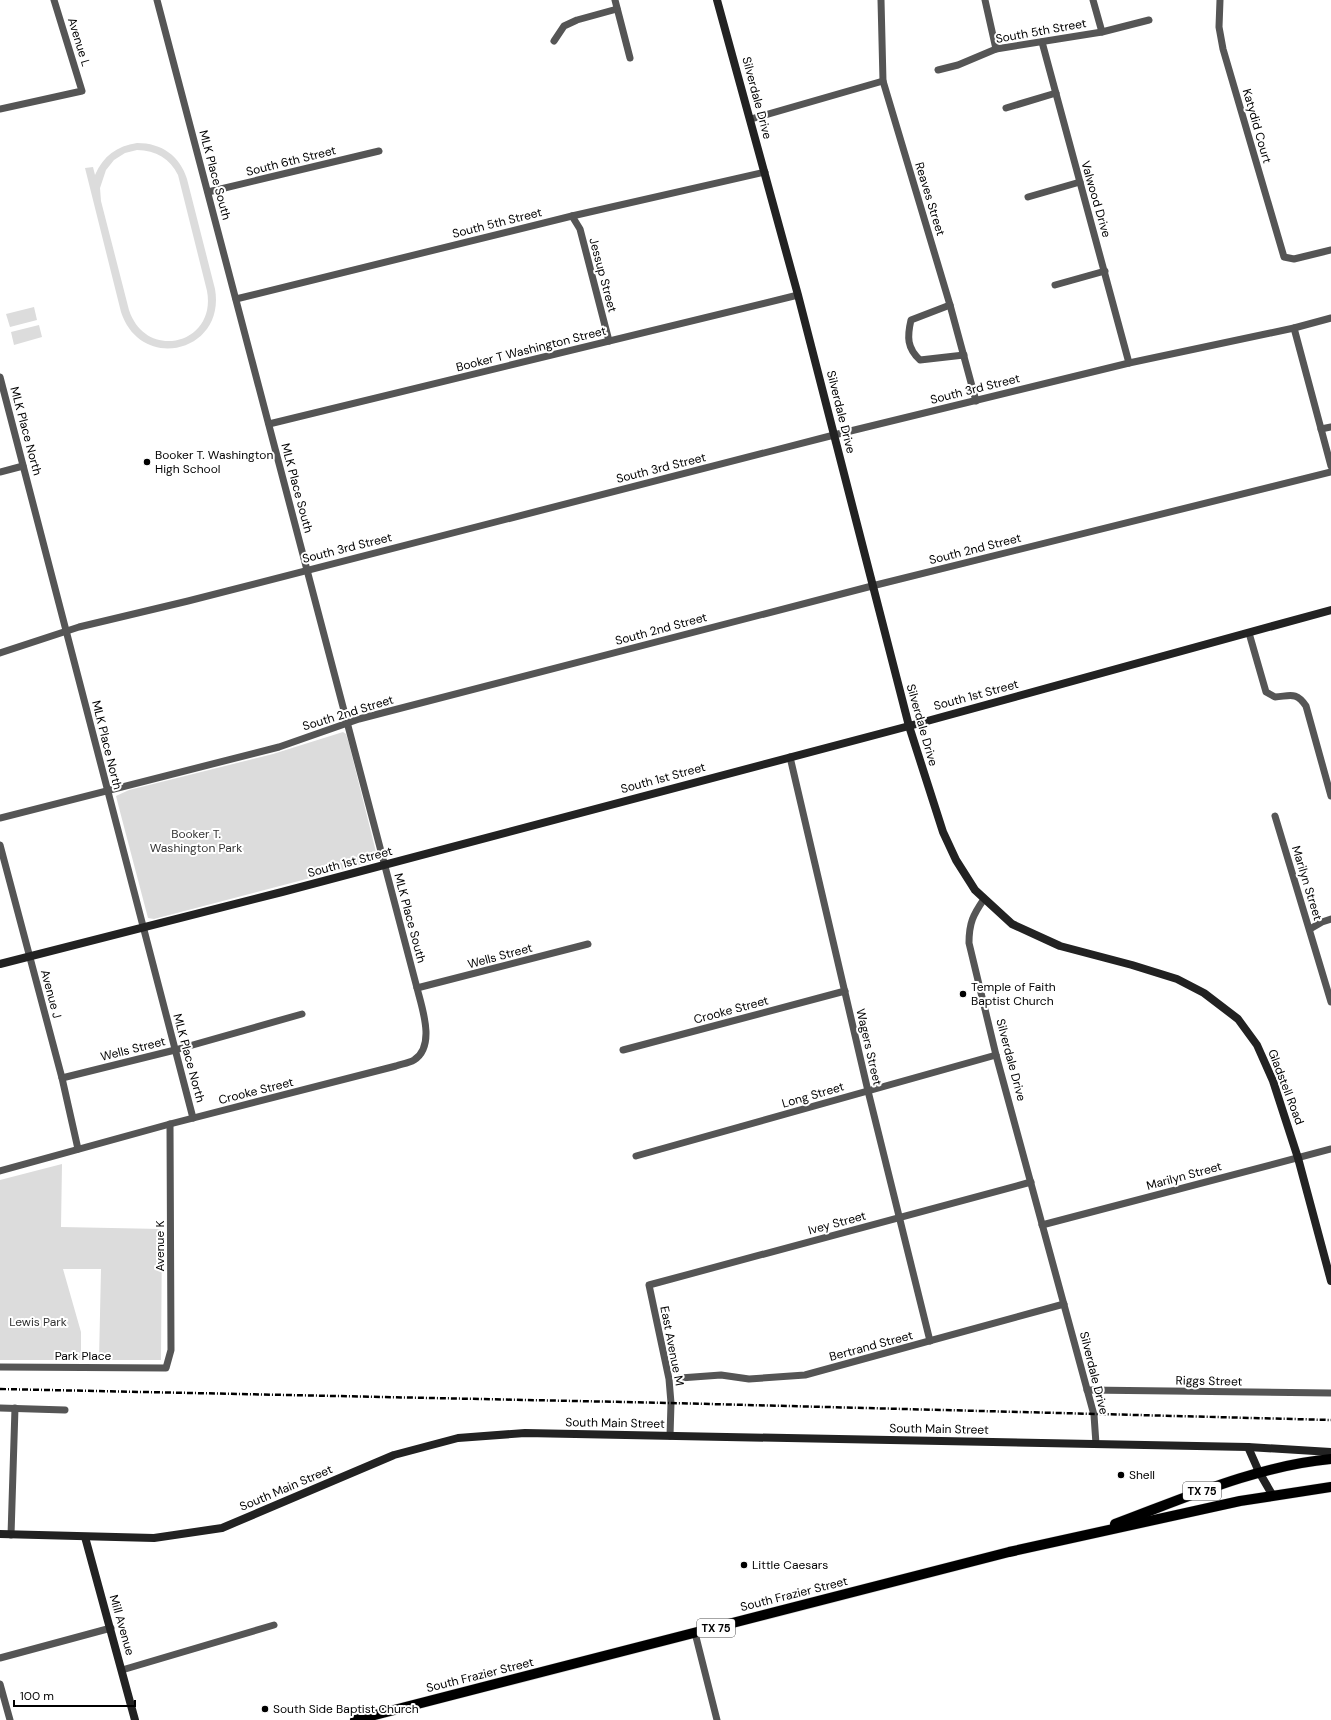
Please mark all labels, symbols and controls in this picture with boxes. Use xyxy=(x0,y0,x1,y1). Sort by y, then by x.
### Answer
street label: South 5th Street xyxy=(994,15,1088,47)
street label: Avenue L xyxy=(64,16,94,68)
street label: Silverdale Drive xyxy=(738,55,776,141)
street label: Katydid Court xyxy=(1239,87,1275,165)
street label: MLK Place South xyxy=(195,128,235,222)
street label: South 6th Street xyxy=(244,142,338,180)
street label: Valwood Drive xyxy=(1077,159,1115,239)
street label: Reaves Street xyxy=(911,160,949,238)
street label: South 5th Street xyxy=(450,204,544,242)
street label: Jessup Street xyxy=(585,236,621,314)
street label: Booker T Washington Street xyxy=(454,323,608,375)
street label: Silverdale Drive xyxy=(823,369,859,455)
street label: South 3rd Street xyxy=(929,370,1022,408)
street label: MLK Place North xyxy=(6,385,46,477)
street label: MLK Place South xyxy=(277,441,317,535)
place label: Booker T. Washington High School xyxy=(155,447,273,477)
street label: South 3rd Street xyxy=(615,449,708,487)
marker: Booker T. Washington High School xyxy=(142,457,152,467)
street label: South 3rd Street xyxy=(301,529,394,567)
street label: South 2nd Street xyxy=(927,530,1023,568)
street label: South 2nd Street xyxy=(613,609,709,649)
street label: South 1st Street xyxy=(932,676,1020,714)
street label: Silverdale Drive xyxy=(903,682,941,768)
street label: South 2nd Street xyxy=(301,691,396,734)
street label: MLK Place North xyxy=(88,699,126,791)
street label: South 1st Street xyxy=(619,759,707,797)
park label: Booker T. Washington Park xyxy=(150,826,242,856)
street label: South 1st Street xyxy=(306,843,394,881)
street label: Marilyn Street xyxy=(1288,844,1326,923)
street label: MLK Place South xyxy=(390,871,430,965)
street label: Wells Street xyxy=(466,940,534,972)
street label: Avenue J xyxy=(37,968,65,1020)
place label: Temple of Faith Baptist Church xyxy=(971,979,1056,1009)
marker: Temple of Faith Baptist Church xyxy=(958,989,968,999)
street label: Crooke Street xyxy=(692,992,770,1028)
street label: Wagers Street xyxy=(852,1007,886,1087)
street label: MLK Place North xyxy=(169,1012,209,1104)
street label: Silverdale Drive xyxy=(992,1017,1030,1103)
street label: Wells Street xyxy=(99,1033,167,1065)
street label: Gladstell Road xyxy=(1264,1047,1308,1127)
street label: Crooke Street xyxy=(217,1074,295,1108)
street label: Long Street xyxy=(780,1078,846,1112)
street label: Marilyn Street xyxy=(1145,1158,1224,1194)
street label: Ivey Street xyxy=(806,1208,868,1238)
street label: Avenue K xyxy=(152,1221,168,1271)
street label: East Avenue M xyxy=(656,1305,688,1387)
park label: Lewis Park xyxy=(9,1314,67,1330)
street label: Bertrand Street xyxy=(828,1327,915,1365)
street label: Silverdale Drive xyxy=(1076,1330,1112,1416)
street label: Park Place xyxy=(55,1348,112,1364)
street label: Riggs Street xyxy=(1176,1372,1243,1390)
street label: South Main Street xyxy=(565,1414,665,1432)
street label: South Main Street xyxy=(889,1420,989,1438)
street label: South Main Street xyxy=(237,1461,335,1515)
place label: Shell xyxy=(1129,1467,1155,1483)
marker: Shell xyxy=(1116,1470,1126,1480)
road number: TX 75 xyxy=(1183,1482,1221,1500)
place label: Little Caesars xyxy=(752,1557,828,1573)
marker: Little Caesars xyxy=(739,1560,749,1570)
street label: South Frazier Street xyxy=(739,1573,850,1615)
street label: Mill Avenue xyxy=(106,1593,138,1657)
road number: TX 75 xyxy=(697,1619,735,1637)
street label: South Frazier Street xyxy=(425,1654,536,1696)
scale bar xyxy=(14,1682,135,1708)
text: 100 m xyxy=(20,1688,54,1704)
place label: South Side Baptist Church xyxy=(273,1701,419,1717)
marker: South Side Baptist Church xyxy=(260,1704,270,1714)

